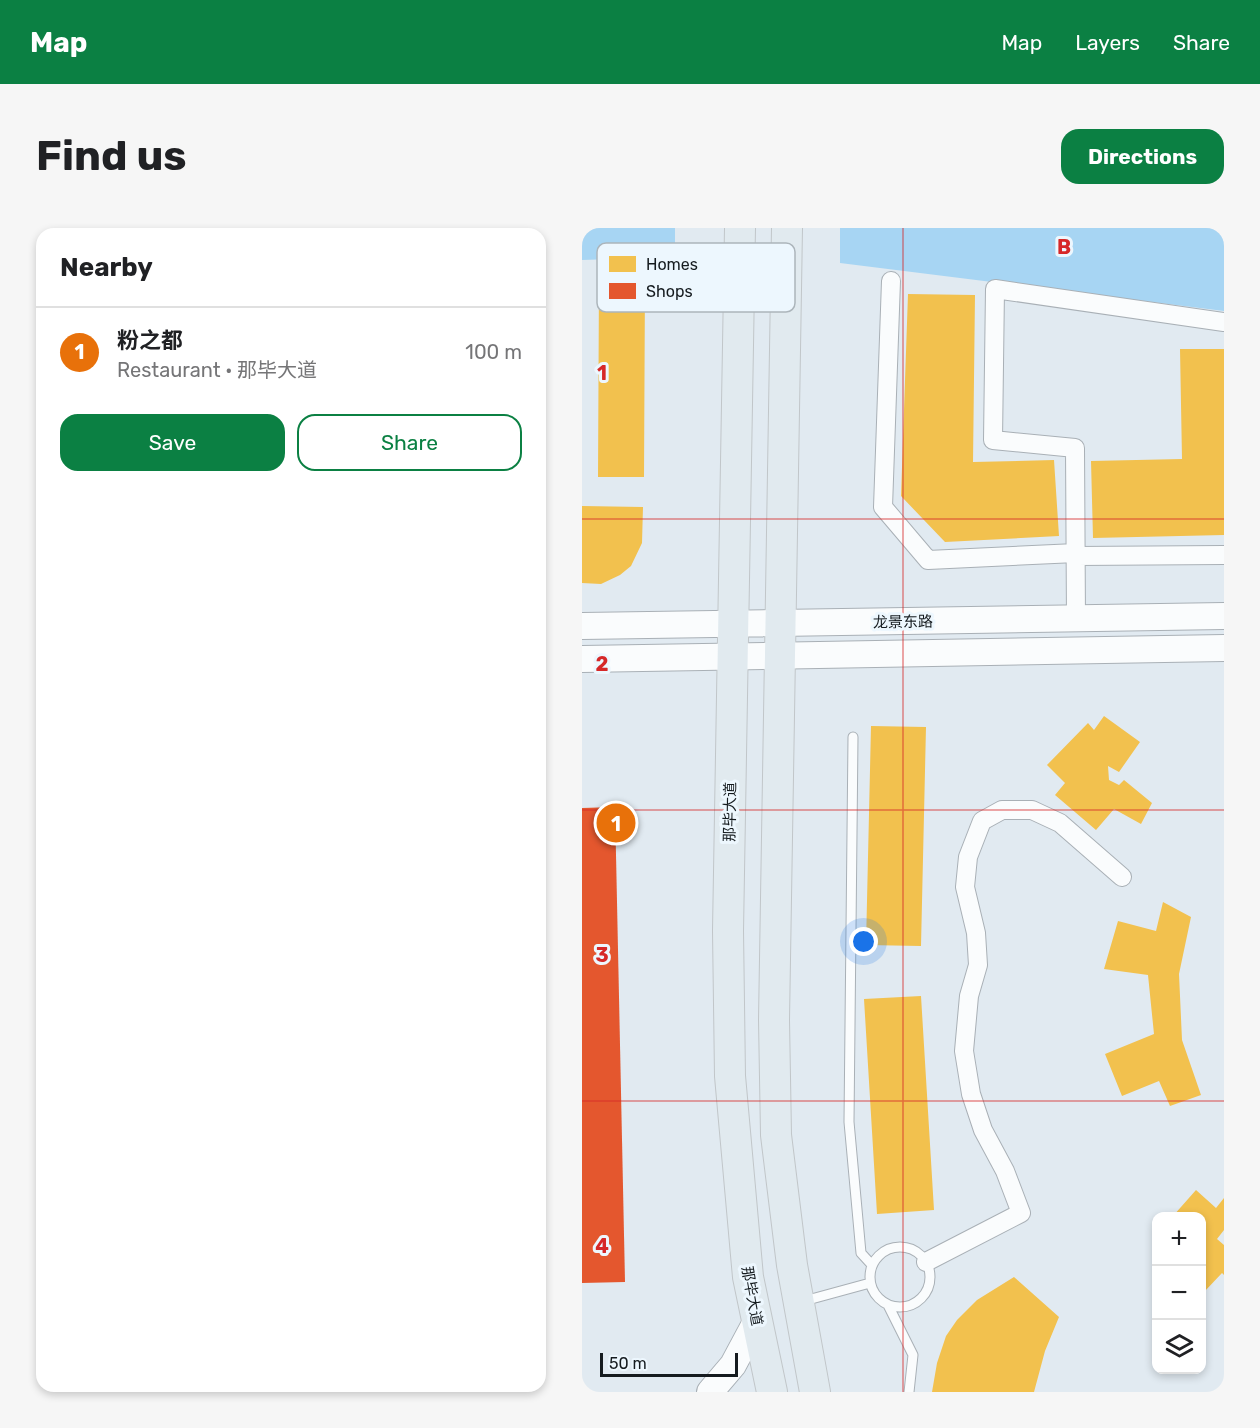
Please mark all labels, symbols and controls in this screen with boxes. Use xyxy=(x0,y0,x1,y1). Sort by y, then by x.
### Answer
text: Map xyxy=(30,26,87,59)
text: Map xyxy=(1001,30,1042,55)
text: Layers xyxy=(1075,30,1140,55)
text: Share xyxy=(1173,30,1230,55)
button: Directions xyxy=(1061,129,1224,184)
text: Find us xyxy=(36,131,187,181)
text: B xyxy=(1057,235,1071,259)
legend xyxy=(597,243,795,312)
text: Nearby xyxy=(60,252,153,283)
text: Homes xyxy=(646,255,698,274)
text: Shops xyxy=(646,282,693,301)
text: 粉之都 xyxy=(117,327,183,354)
text: 1 xyxy=(75,340,84,364)
text: 100 m xyxy=(465,340,522,364)
text: Restaurant · 那毕大道 xyxy=(117,358,317,382)
text: 1 xyxy=(597,361,607,385)
button: Save xyxy=(60,414,285,471)
button: Share xyxy=(297,414,522,471)
street label: 龙景东路 xyxy=(873,612,933,632)
text: 2 xyxy=(596,652,609,676)
street label: 那毕大道 xyxy=(720,782,740,842)
pin: 1 xyxy=(597,800,636,846)
your location xyxy=(849,927,878,956)
text: 3 xyxy=(595,943,609,967)
map controls xyxy=(1152,1212,1206,1374)
button: + xyxy=(1152,1212,1206,1266)
text: 4 xyxy=(595,1234,609,1258)
street label: 那毕大道 xyxy=(738,1265,766,1327)
button: − xyxy=(1152,1266,1206,1320)
button: layers xyxy=(1152,1320,1206,1374)
scale bar xyxy=(600,1350,738,1378)
text: 50 m xyxy=(609,1354,647,1373)

